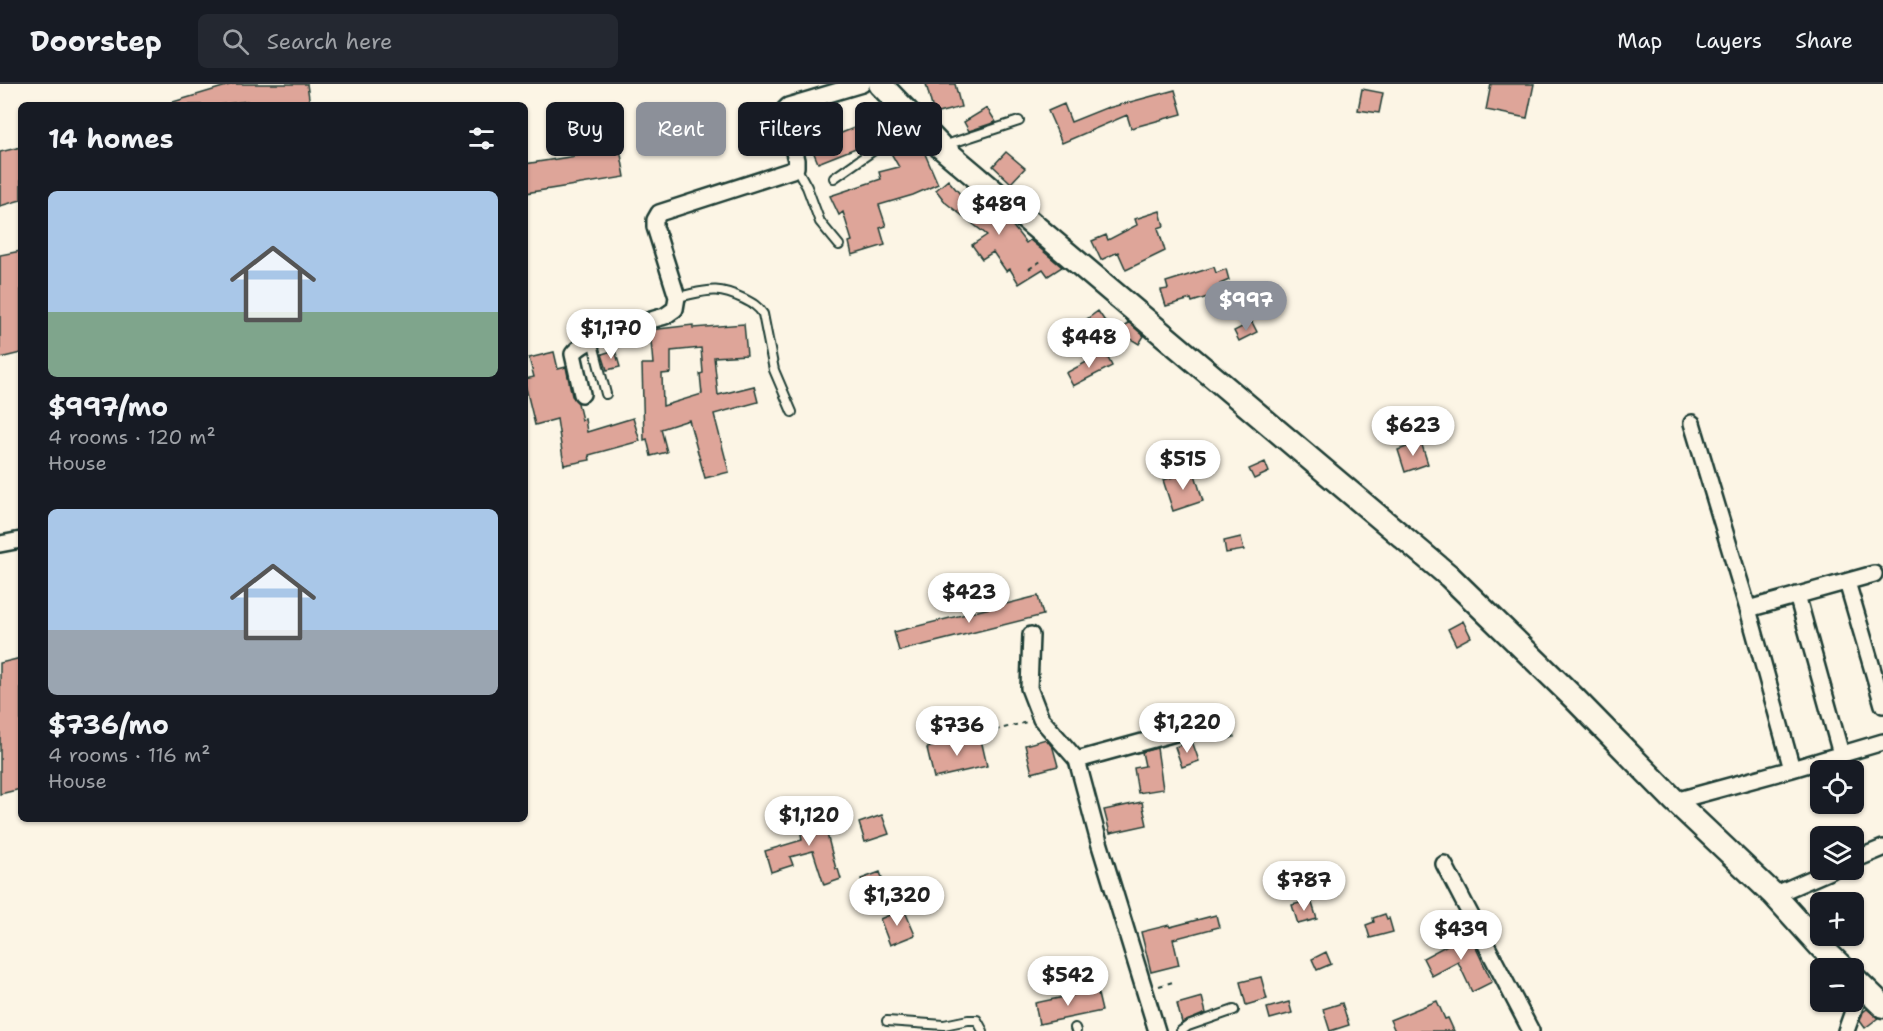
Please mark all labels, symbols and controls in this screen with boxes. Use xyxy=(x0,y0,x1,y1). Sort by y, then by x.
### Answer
search box xyxy=(198,14,618,68)
text: Doorstep xyxy=(30,22,162,60)
icon: search xyxy=(219,25,252,58)
text: Search here xyxy=(267,27,393,56)
text: Map xyxy=(1617,27,1662,55)
text: Layers xyxy=(1695,27,1762,55)
text: Share xyxy=(1795,27,1853,55)
chip: Buy xyxy=(546,102,624,156)
chip: Rent xyxy=(636,102,726,156)
chip: Filters xyxy=(738,102,843,156)
chip: New xyxy=(855,102,942,156)
text: 14 homes xyxy=(48,121,174,156)
icon: filters xyxy=(465,122,498,155)
pin: $489 xyxy=(963,185,1035,236)
text: $489 xyxy=(971,191,1027,217)
icon: home xyxy=(219,230,327,338)
pin: $997 xyxy=(1210,281,1282,332)
text: $997 xyxy=(1219,287,1273,313)
pin: $1,170 xyxy=(562,309,660,360)
text: $1,170 xyxy=(580,315,642,341)
pin: $448 xyxy=(1053,318,1125,369)
text: $448 xyxy=(1061,324,1117,350)
text: $997/mo xyxy=(48,389,168,424)
pin: $623 xyxy=(1377,406,1449,457)
text: $623 xyxy=(1386,412,1440,438)
text: 4 rooms · 120 m² xyxy=(48,424,216,450)
pin: $515 xyxy=(1147,440,1219,491)
text: $515 xyxy=(1159,446,1207,472)
text: House xyxy=(48,450,107,476)
icon: home xyxy=(219,548,327,656)
pin: $423 xyxy=(933,573,1005,624)
text: $423 xyxy=(942,579,996,605)
pin: $1,220 xyxy=(1138,703,1236,754)
pin: $736 xyxy=(921,706,993,757)
text: $736/mo xyxy=(48,707,169,742)
text: $1,220 xyxy=(1153,709,1221,735)
text: $736 xyxy=(930,712,984,738)
text: 4 rooms · 116 m² xyxy=(48,742,210,768)
map controls xyxy=(1810,760,1864,1012)
button: locate xyxy=(1810,760,1864,814)
text: House xyxy=(48,768,107,794)
pin: $1,120 xyxy=(760,796,858,847)
text: $1,120 xyxy=(779,802,839,828)
button: layers xyxy=(1810,826,1864,880)
pin: $787 xyxy=(1268,861,1340,912)
text: $787 xyxy=(1277,867,1331,893)
pin: $1,320 xyxy=(848,876,946,927)
text: $1,320 xyxy=(863,882,931,908)
button: + xyxy=(1810,892,1864,946)
pin: $439 xyxy=(1425,910,1497,961)
text: $439 xyxy=(1434,916,1488,942)
pin: $542 xyxy=(1032,956,1104,1007)
button: − xyxy=(1810,958,1864,1012)
text: $542 xyxy=(1041,962,1095,988)

